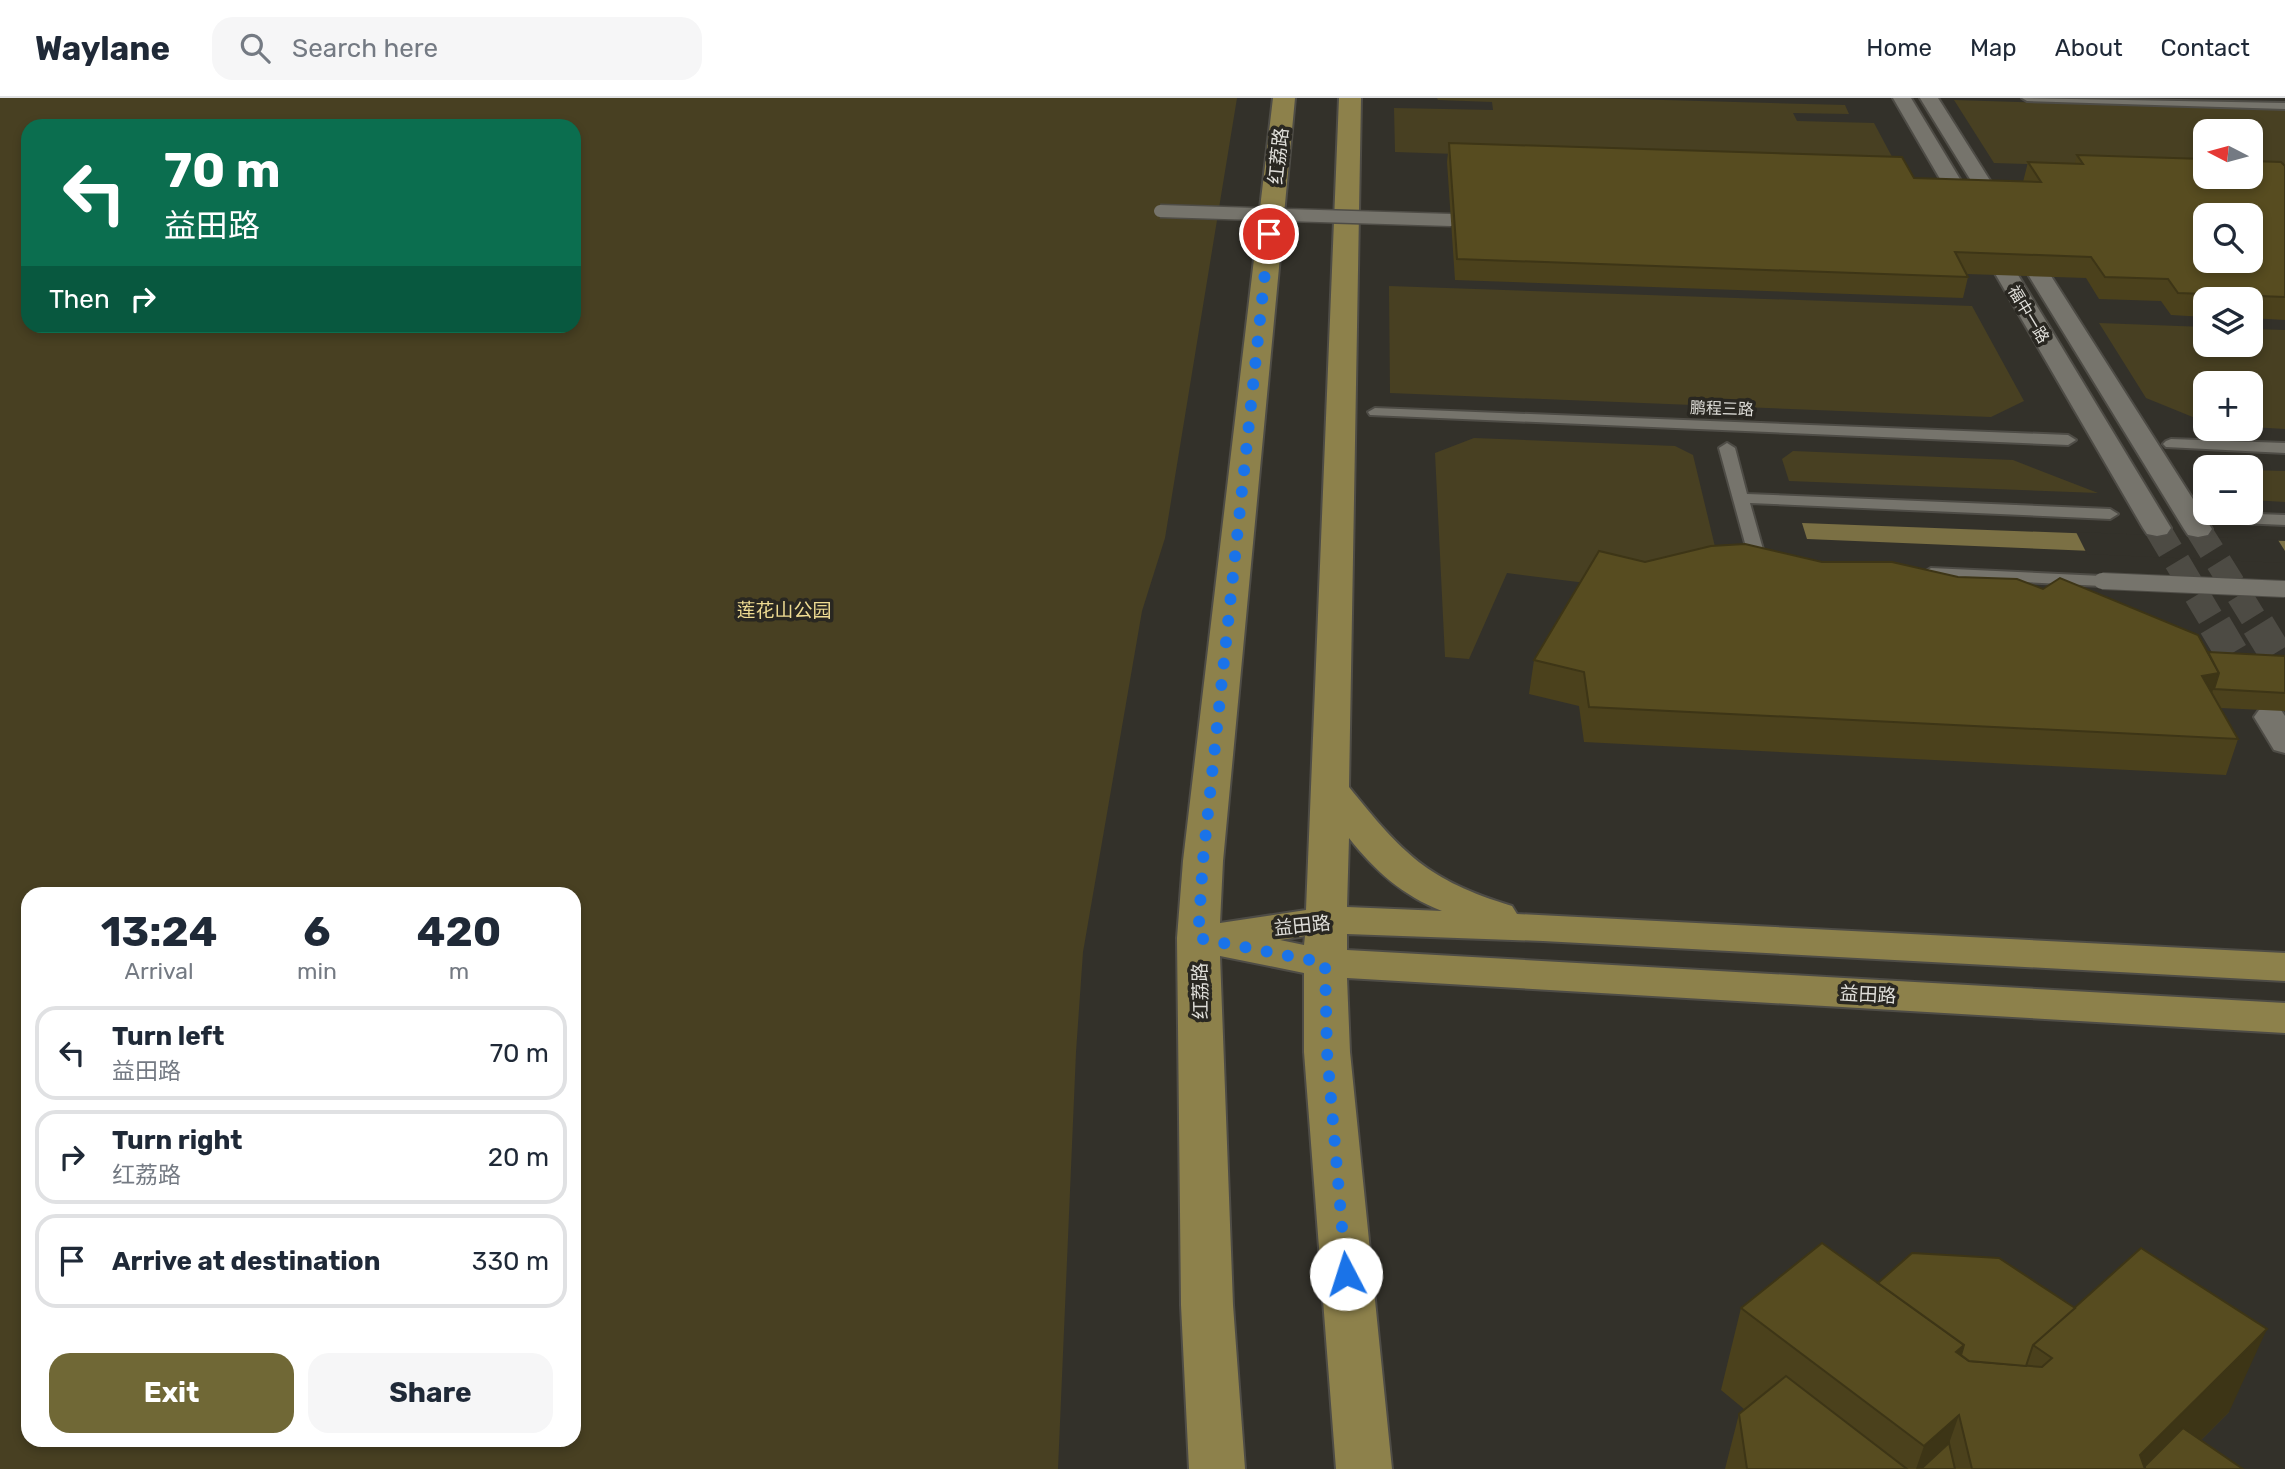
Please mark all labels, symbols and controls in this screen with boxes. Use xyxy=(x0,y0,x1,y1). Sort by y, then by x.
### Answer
search box xyxy=(212,17,702,80)
text: Waylane xyxy=(35,29,170,68)
icon: search xyxy=(236,29,274,67)
text: Search here xyxy=(292,33,438,64)
text: Home xyxy=(1866,34,1932,62)
text: Map xyxy=(1970,34,2017,62)
text: About xyxy=(2055,34,2123,62)
text: Contact xyxy=(2161,34,2250,62)
north arrow xyxy=(2193,119,2263,189)
map controls xyxy=(2193,119,2263,525)
street label: 红荔路 xyxy=(1264,126,1293,186)
text: 70 m xyxy=(164,141,281,199)
icon: left xyxy=(49,147,140,238)
button: search xyxy=(2193,203,2263,273)
pin xyxy=(1239,204,1299,264)
text: 益田路 xyxy=(164,207,260,245)
icon: arrive xyxy=(1250,215,1288,253)
icon: right xyxy=(124,280,162,318)
street label: 福中一路 xyxy=(2004,282,2053,347)
text: Then xyxy=(49,284,110,315)
button: layers xyxy=(2193,287,2263,357)
button: + xyxy=(2193,371,2263,441)
street label: 鹏程三路 xyxy=(1690,398,1754,419)
button: − xyxy=(2193,455,2263,525)
park label: 莲花山公园 xyxy=(736,599,832,622)
text: 13:24 xyxy=(101,907,217,957)
text: 6 xyxy=(303,907,331,957)
text: 420 xyxy=(417,907,501,957)
street label: 益田路 xyxy=(1272,911,1332,940)
text: Arrival xyxy=(125,957,194,985)
text: min xyxy=(297,957,337,985)
text: m xyxy=(449,957,469,985)
street label: 红荔路 xyxy=(1189,962,1212,1020)
street label: 益田路 xyxy=(1839,982,1897,1007)
text: Turn left xyxy=(112,1021,224,1052)
icon: left xyxy=(53,1034,91,1072)
text: 70 m xyxy=(490,1038,549,1069)
text: 益田路 xyxy=(112,1057,181,1085)
text: Turn right xyxy=(112,1125,242,1156)
icon: right xyxy=(53,1138,91,1176)
text: 20 m xyxy=(488,1142,549,1173)
text: 红荔路 xyxy=(112,1161,181,1189)
position arrow xyxy=(1309,1237,1383,1311)
icon: arrive xyxy=(53,1242,91,1280)
text: Arrive at destination xyxy=(112,1246,380,1277)
text: 330 m xyxy=(472,1246,549,1277)
button: Exit xyxy=(49,1353,294,1433)
button: Share xyxy=(308,1353,553,1433)

